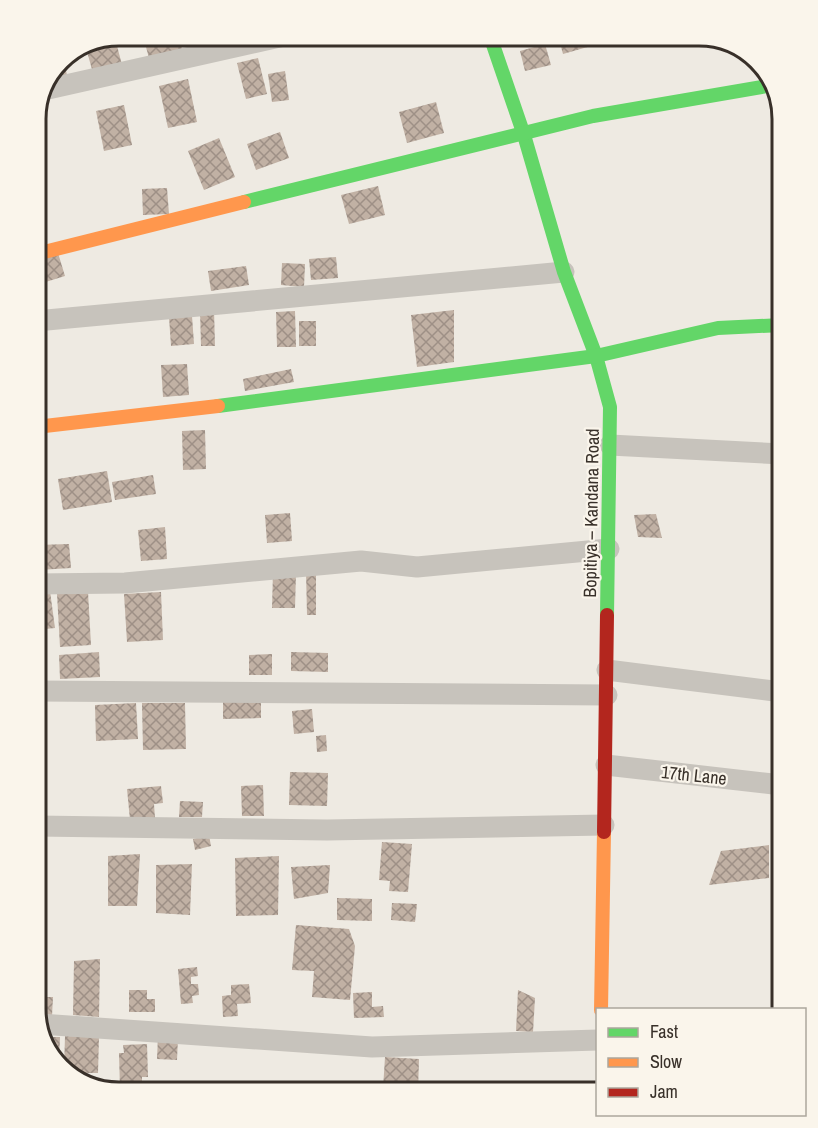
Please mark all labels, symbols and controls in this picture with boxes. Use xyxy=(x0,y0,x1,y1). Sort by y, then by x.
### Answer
street label: Bopitiya – Kandana Road xyxy=(577,428,605,598)
street label: 17th Lane xyxy=(660,759,728,791)
legend xyxy=(596,1008,806,1116)
text: Fast xyxy=(650,1019,678,1044)
text: Slow xyxy=(650,1049,682,1074)
text: Jam xyxy=(650,1079,678,1104)

